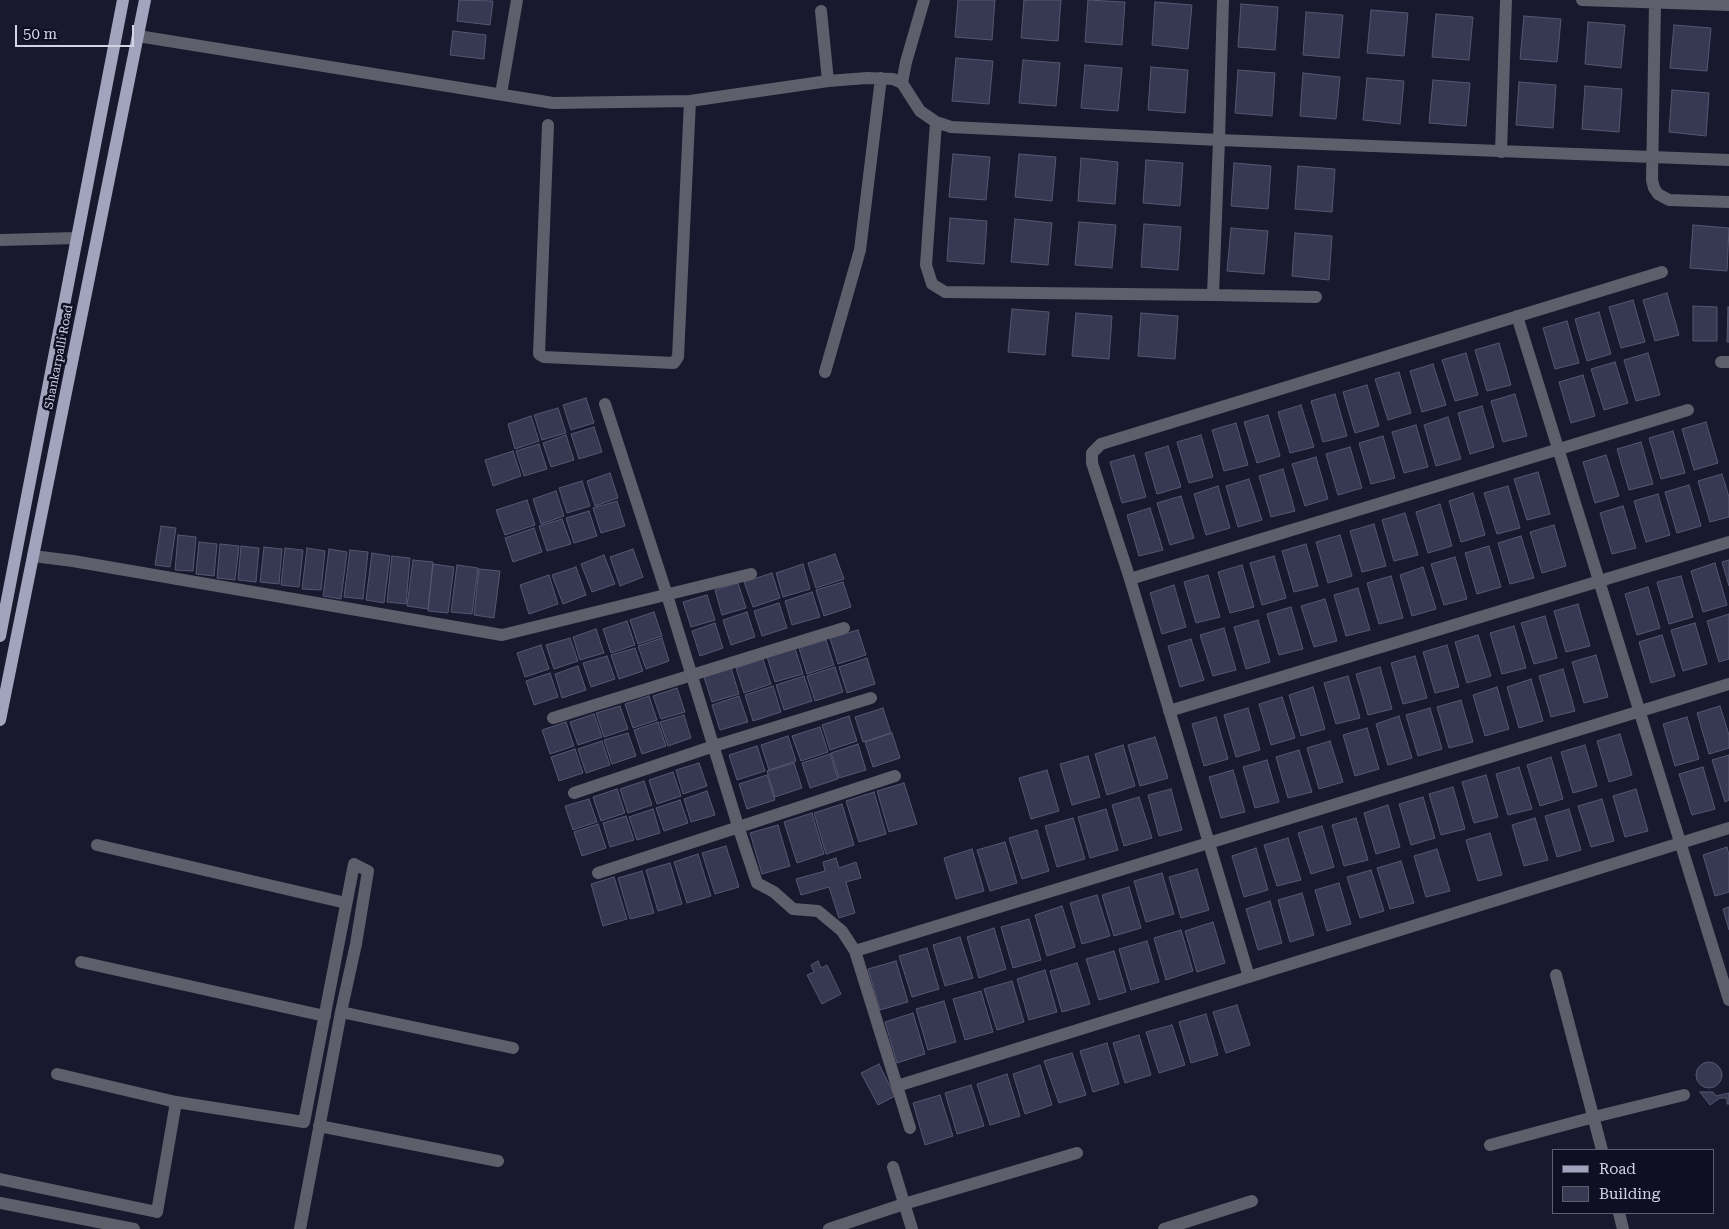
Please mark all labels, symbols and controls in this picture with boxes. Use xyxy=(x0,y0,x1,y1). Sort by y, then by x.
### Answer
scale bar xyxy=(18,15,136,47)
text: 50 m xyxy=(23,25,57,43)
street label: Shankarpalli Road xyxy=(42,304,76,410)
legend xyxy=(1552,1149,1714,1214)
text: Road xyxy=(1599,1160,1636,1178)
text: Building xyxy=(1599,1185,1660,1203)

